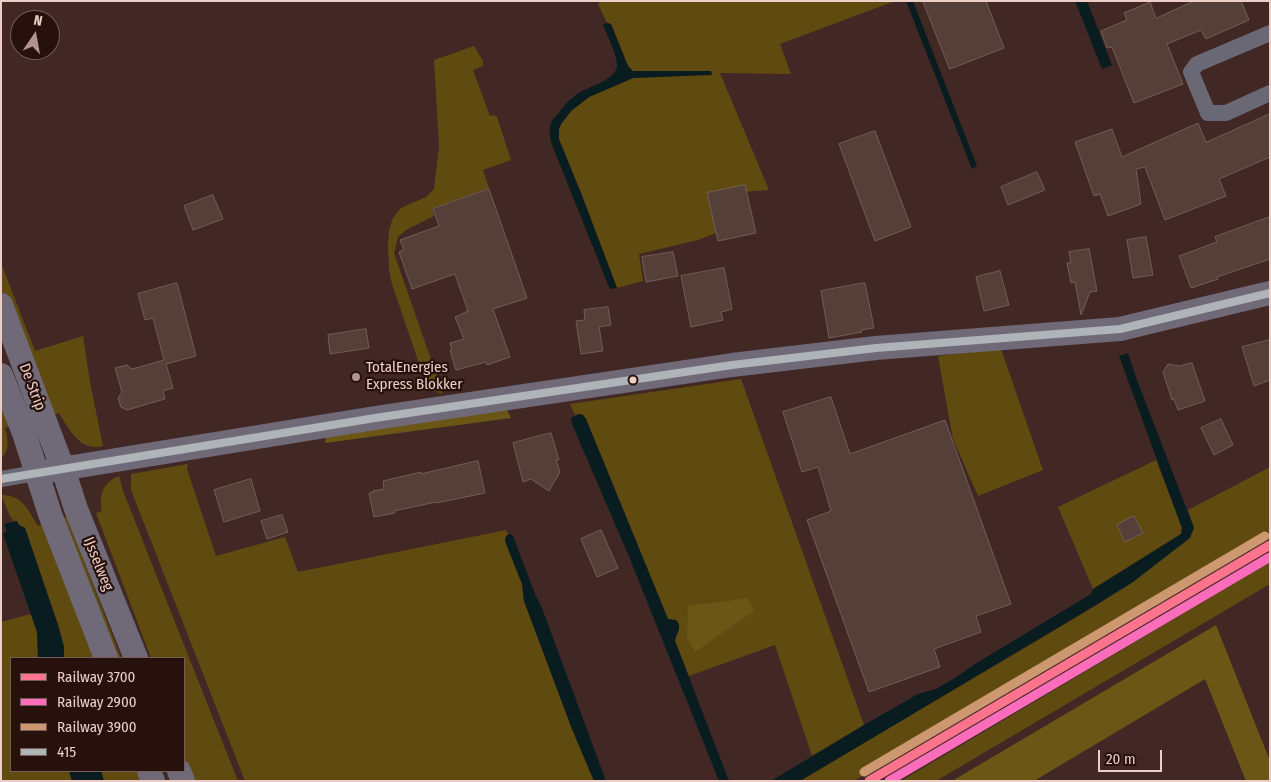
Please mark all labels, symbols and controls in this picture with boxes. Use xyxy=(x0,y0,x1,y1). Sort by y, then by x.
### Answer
north arrow xyxy=(10,10,60,60)
text: N xyxy=(32,12,44,30)
place label: TotalEnergies Express Blokker xyxy=(366,359,462,394)
street label: De Strip xyxy=(15,361,49,413)
marker: TotalEnergies Express Blokker xyxy=(350,371,362,383)
unlabelled marker xyxy=(628,375,638,385)
street label: IJsselweg xyxy=(79,535,117,593)
legend xyxy=(10,657,185,772)
text: Railway 3700 xyxy=(57,668,135,686)
text: Railway 2900 xyxy=(57,693,137,711)
text: Railway 3900 xyxy=(57,718,137,736)
scale bar xyxy=(1101,740,1165,772)
text: 415 xyxy=(57,743,76,761)
text: 20 m xyxy=(1106,750,1136,768)

